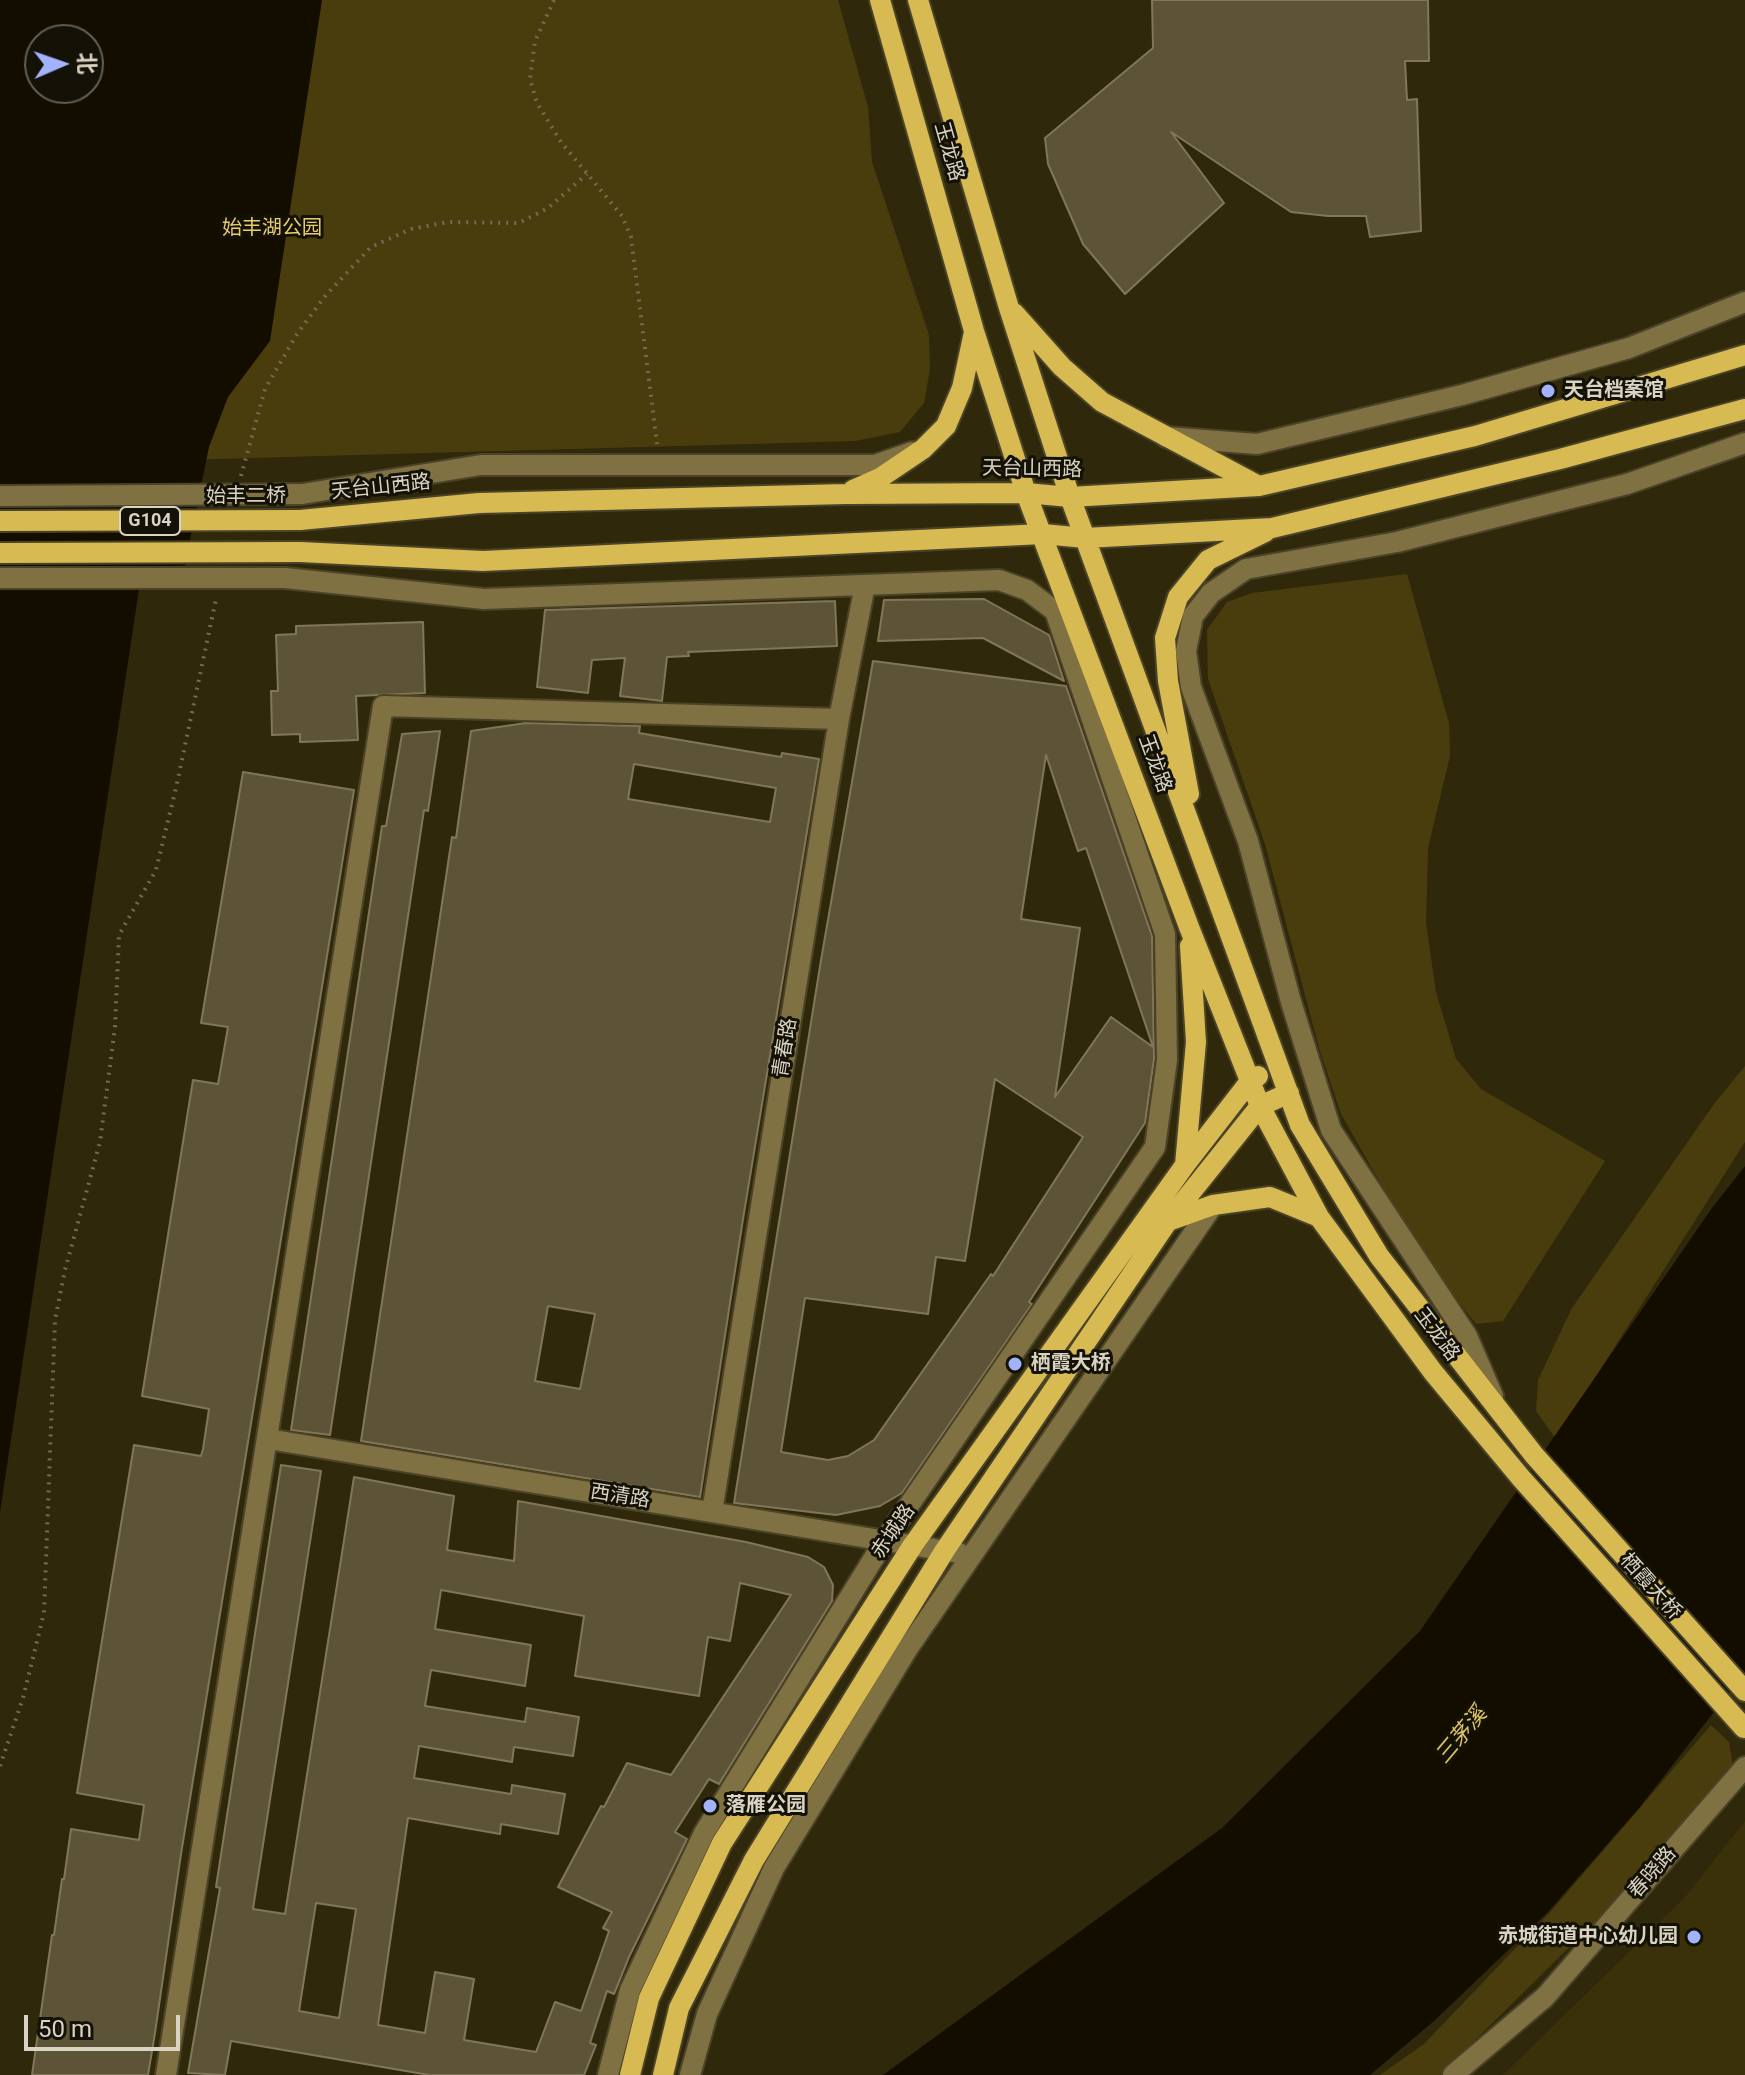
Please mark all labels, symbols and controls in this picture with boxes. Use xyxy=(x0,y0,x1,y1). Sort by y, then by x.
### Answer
north arrow xyxy=(24,24,104,104)
text: 北 xyxy=(74,52,99,75)
street label: 玉龙路 xyxy=(928,120,968,184)
park label: 始丰湖公园 xyxy=(222,217,322,241)
place label: 天台档案馆 xyxy=(1564,379,1664,403)
marker: 天台档案馆 xyxy=(1539,382,1557,400)
street label: 天台山西路 xyxy=(982,457,1082,483)
street label: 天台山西路 xyxy=(330,471,432,505)
street label: 始丰二桥 xyxy=(206,485,286,509)
road number: G104 xyxy=(120,507,180,535)
street label: 玉龙路 xyxy=(1132,732,1176,796)
street label: 青春路 xyxy=(769,1016,803,1080)
street label: 玉龙路 xyxy=(1408,1304,1464,1366)
place label: 栖霞大桥 xyxy=(1031,1352,1111,1376)
marker: 栖霞大桥 xyxy=(1006,1355,1024,1373)
street label: 西清路 xyxy=(588,1480,652,1514)
street label: 赤城路 xyxy=(867,1500,921,1564)
street label: 栖霞大桥 xyxy=(1614,1549,1686,1625)
water label: 三茅溪 xyxy=(1431,1702,1493,1770)
place label: 落雁公园 xyxy=(726,1794,806,1818)
marker: 落雁公园 xyxy=(701,1797,719,1815)
street label: 春晓路 xyxy=(1624,1842,1682,1904)
place label: 赤城街道中心幼儿园 xyxy=(1498,1925,1678,1949)
marker: 赤城街道中心幼儿园 xyxy=(1685,1928,1703,1946)
scale bar xyxy=(28,1999,184,2049)
text: 50 m xyxy=(38,2015,92,2043)

